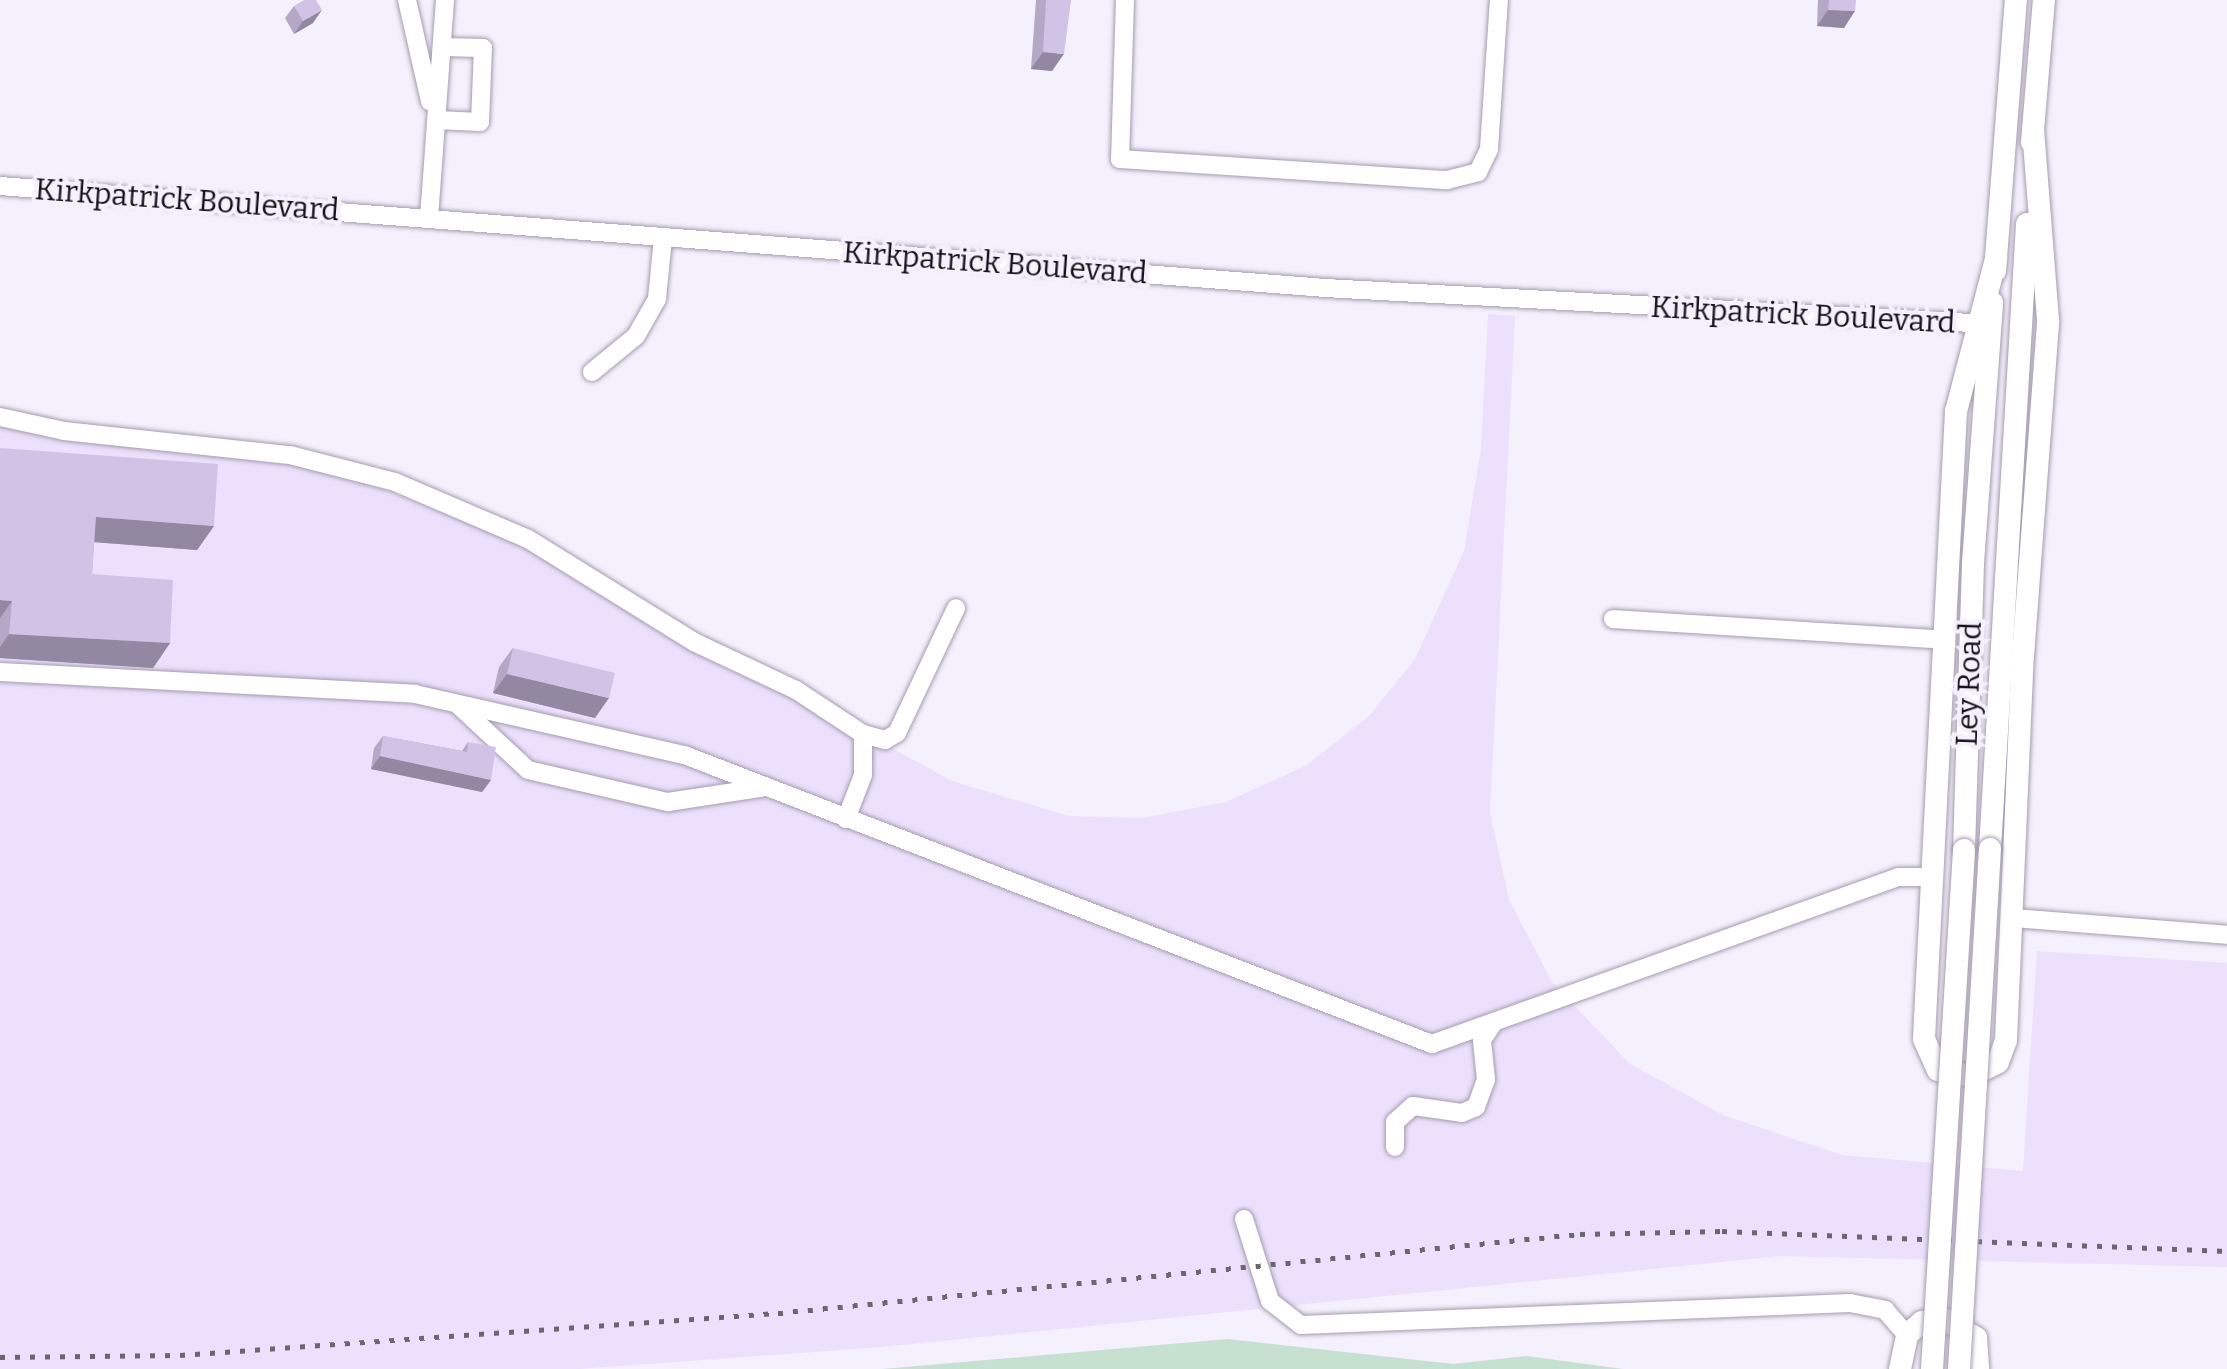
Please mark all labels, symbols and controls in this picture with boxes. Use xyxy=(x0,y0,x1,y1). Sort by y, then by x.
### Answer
street label: Kirkpatrick Boulevard xyxy=(34,171,340,229)
street label: Kirkpatrick Boulevard xyxy=(842,234,1148,292)
street label: Kirkpatrick Boulevard xyxy=(1650,289,1956,341)
street label: Ley Road xyxy=(1949,621,1989,747)

